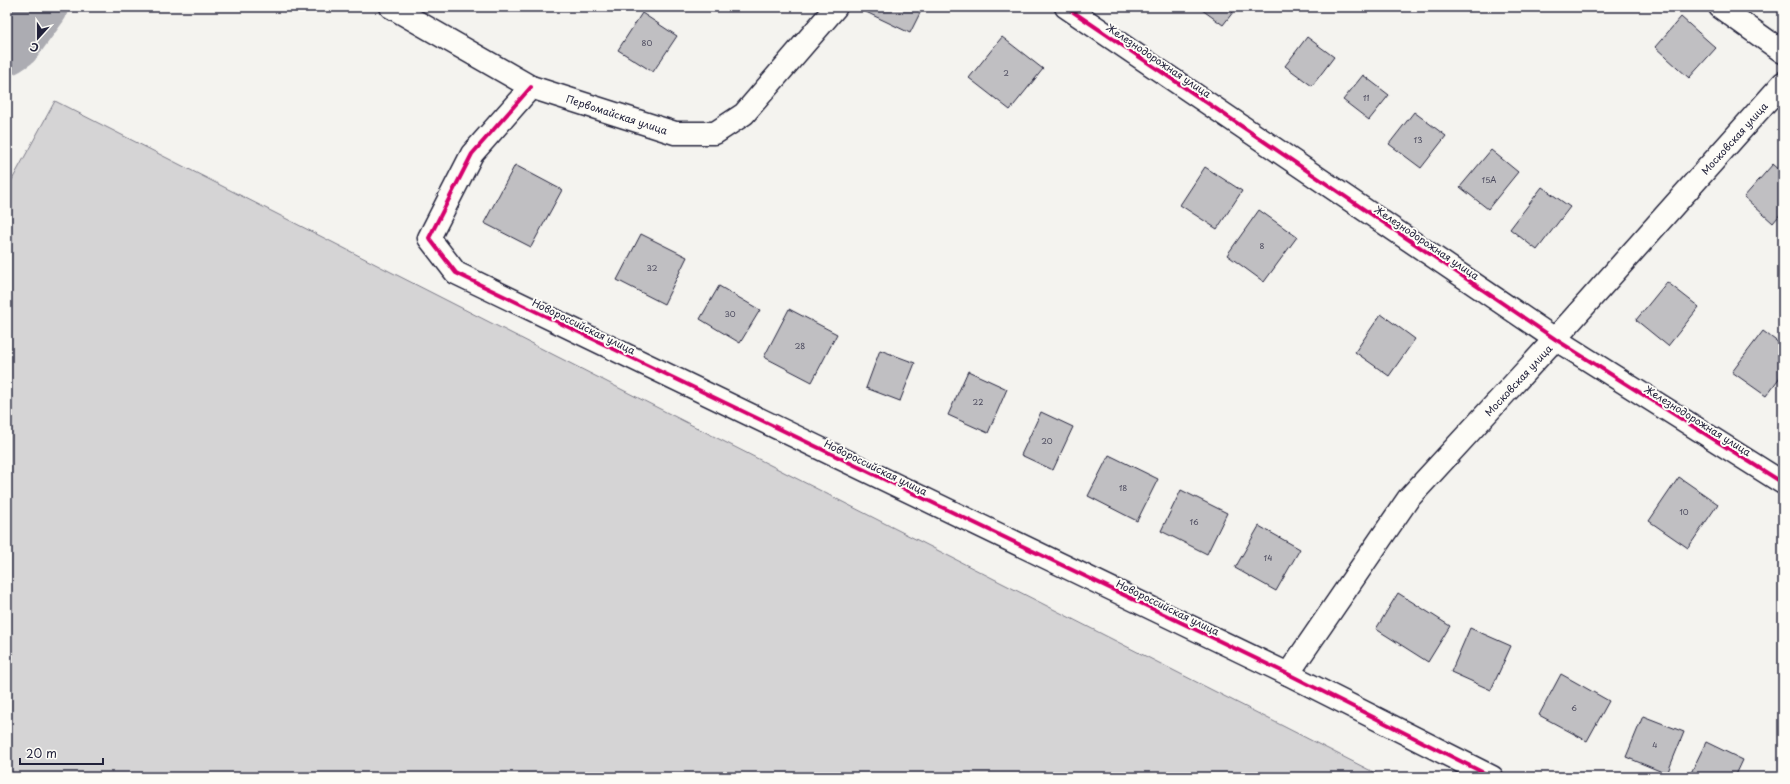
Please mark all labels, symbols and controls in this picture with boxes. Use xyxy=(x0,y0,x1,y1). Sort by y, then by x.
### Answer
north arrow xyxy=(18,18,58,58)
street label: Железнодорожная улица xyxy=(1104,19,1215,101)
house number: 80 xyxy=(642,37,653,49)
text: С xyxy=(27,38,41,57)
house number: 2 xyxy=(1003,67,1009,79)
street label: Первомайская улица xyxy=(564,90,670,138)
house number: 11 xyxy=(1363,92,1369,104)
street label: Московская улица xyxy=(1697,98,1771,178)
house number: 13 xyxy=(1414,134,1422,146)
house number: 15А xyxy=(1482,174,1496,186)
street label: Железнодорожная улица xyxy=(1372,201,1483,283)
house number: 8 xyxy=(1260,240,1265,252)
house number: 32 xyxy=(647,262,658,274)
street label: Новороссийская улица xyxy=(530,294,639,358)
house number: 30 xyxy=(724,308,736,320)
house number: 28 xyxy=(795,340,805,352)
street label: Московская улица xyxy=(1481,340,1556,419)
street label: Железнодорожная улица xyxy=(1642,381,1755,459)
house number: 22 xyxy=(973,396,983,408)
street label: Новороссийская улица xyxy=(822,435,931,499)
house number: 20 xyxy=(1041,435,1053,447)
house number: 18 xyxy=(1119,482,1127,494)
house number: 10 xyxy=(1679,506,1689,518)
house number: 16 xyxy=(1189,516,1199,528)
house number: 14 xyxy=(1264,552,1272,564)
street label: Новороссийская улица xyxy=(1114,575,1223,639)
house number: 6 xyxy=(1571,702,1577,714)
house number: 4 xyxy=(1652,739,1658,751)
scale bar xyxy=(20,740,103,766)
text: 20 m xyxy=(26,744,57,762)

